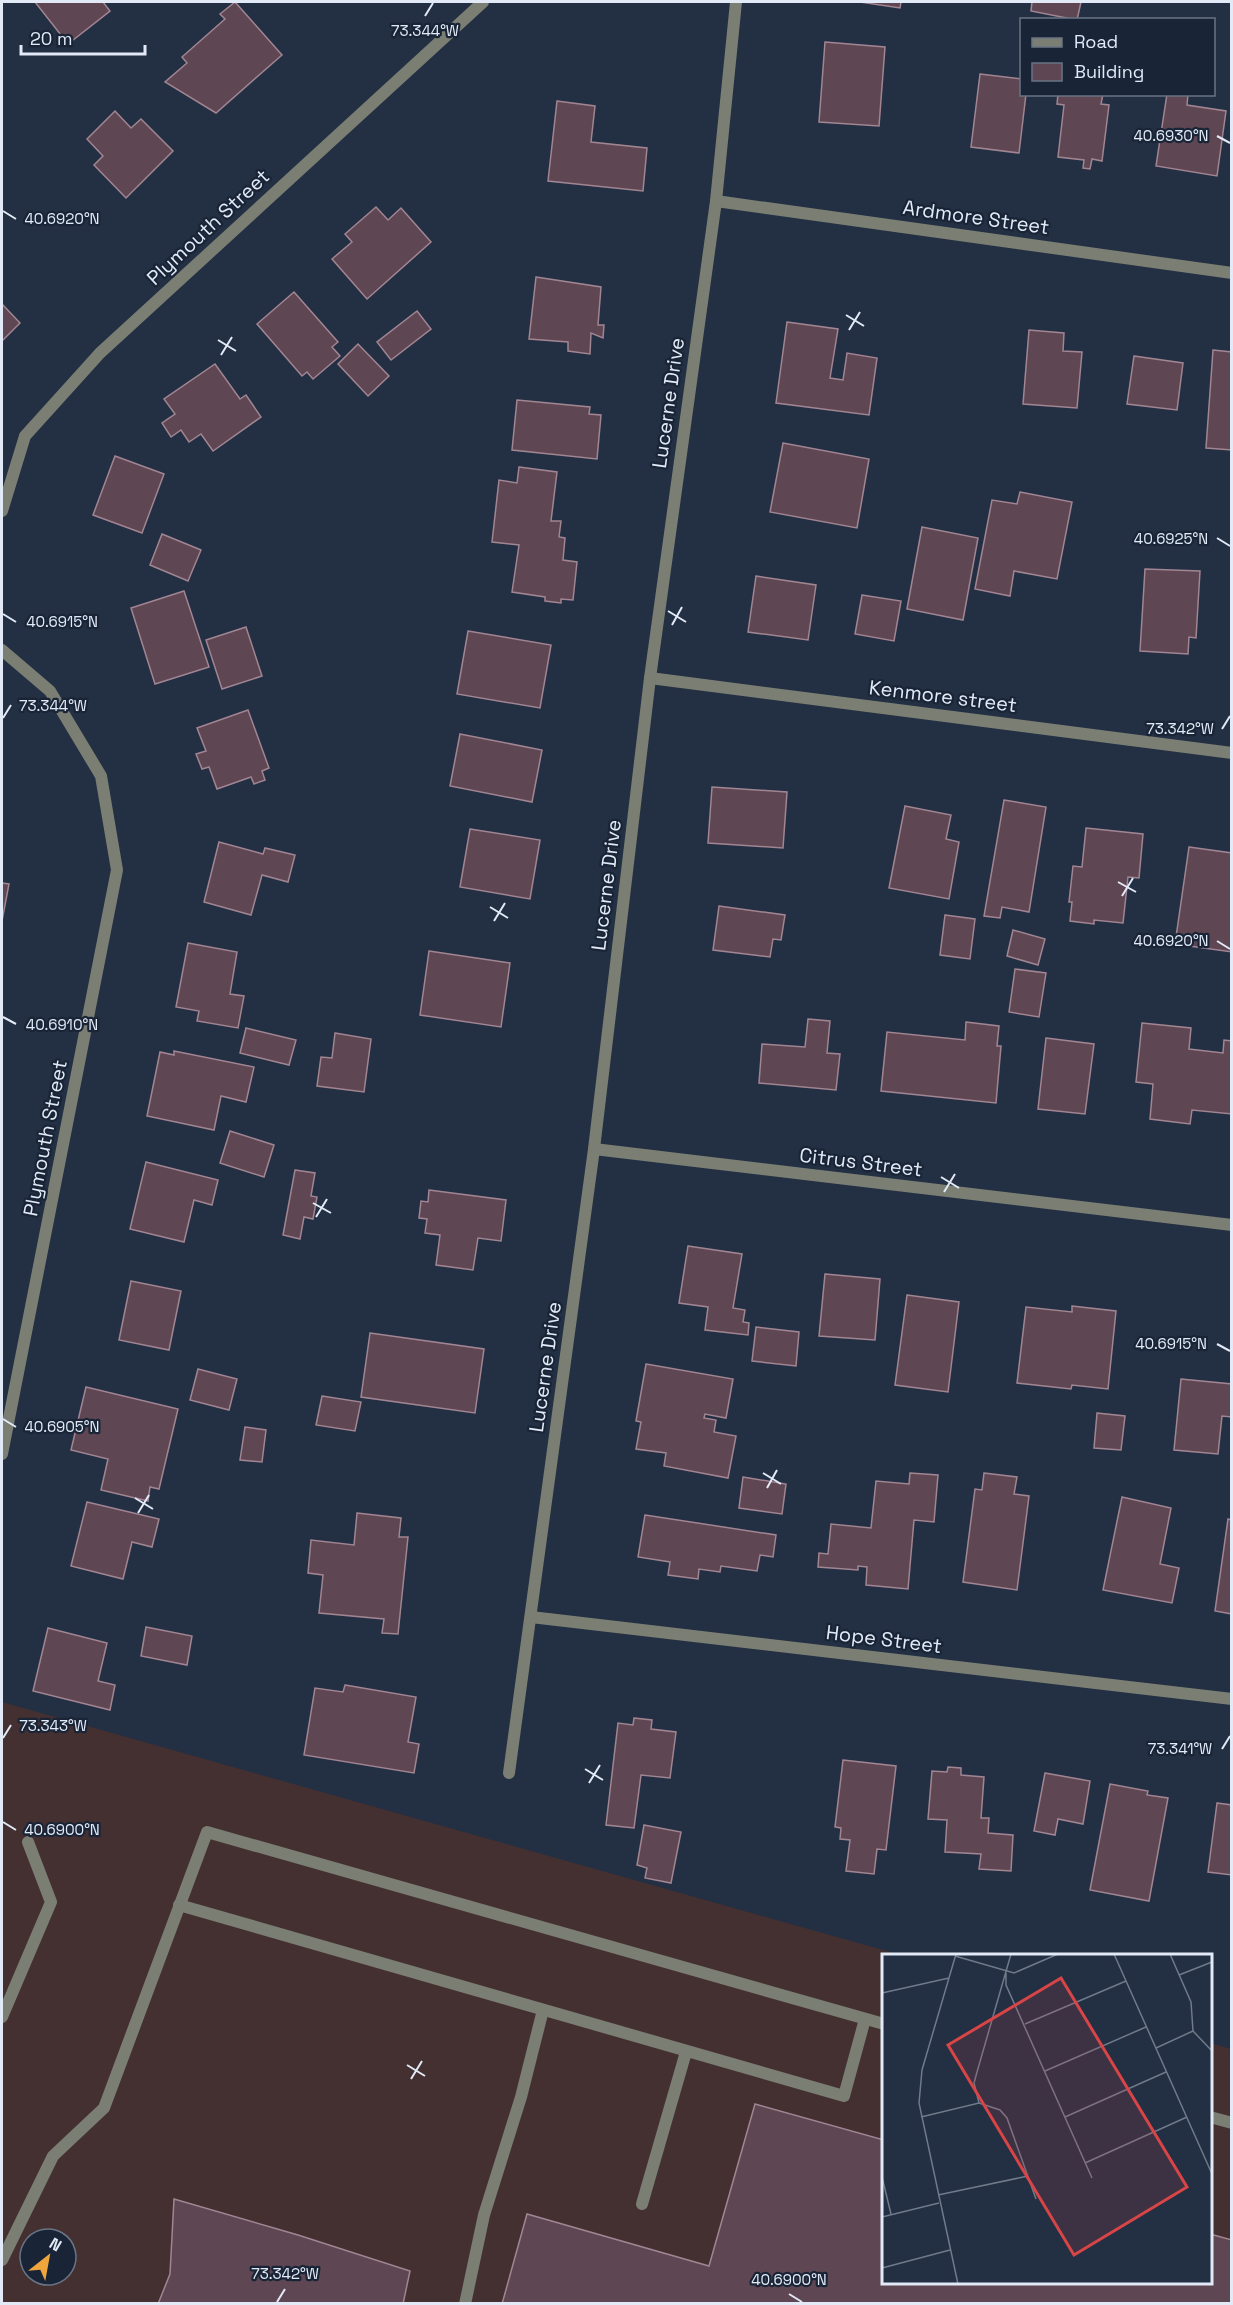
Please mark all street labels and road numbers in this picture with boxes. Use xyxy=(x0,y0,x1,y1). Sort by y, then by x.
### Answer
street label: Plymouth Street xyxy=(141,163,275,291)
street label: Ardmore Street xyxy=(901,194,1051,240)
street label: Lucerne Drive xyxy=(646,336,690,470)
street label: Kenmore street xyxy=(868,674,1018,718)
street label: Lucerne Drive xyxy=(585,818,627,952)
street label: Plymouth Street xyxy=(17,1058,73,1218)
street label: Citrus Street xyxy=(798,1142,924,1182)
street label: Lucerne Drive xyxy=(523,1300,567,1434)
street label: Hope Street xyxy=(825,1619,943,1659)

